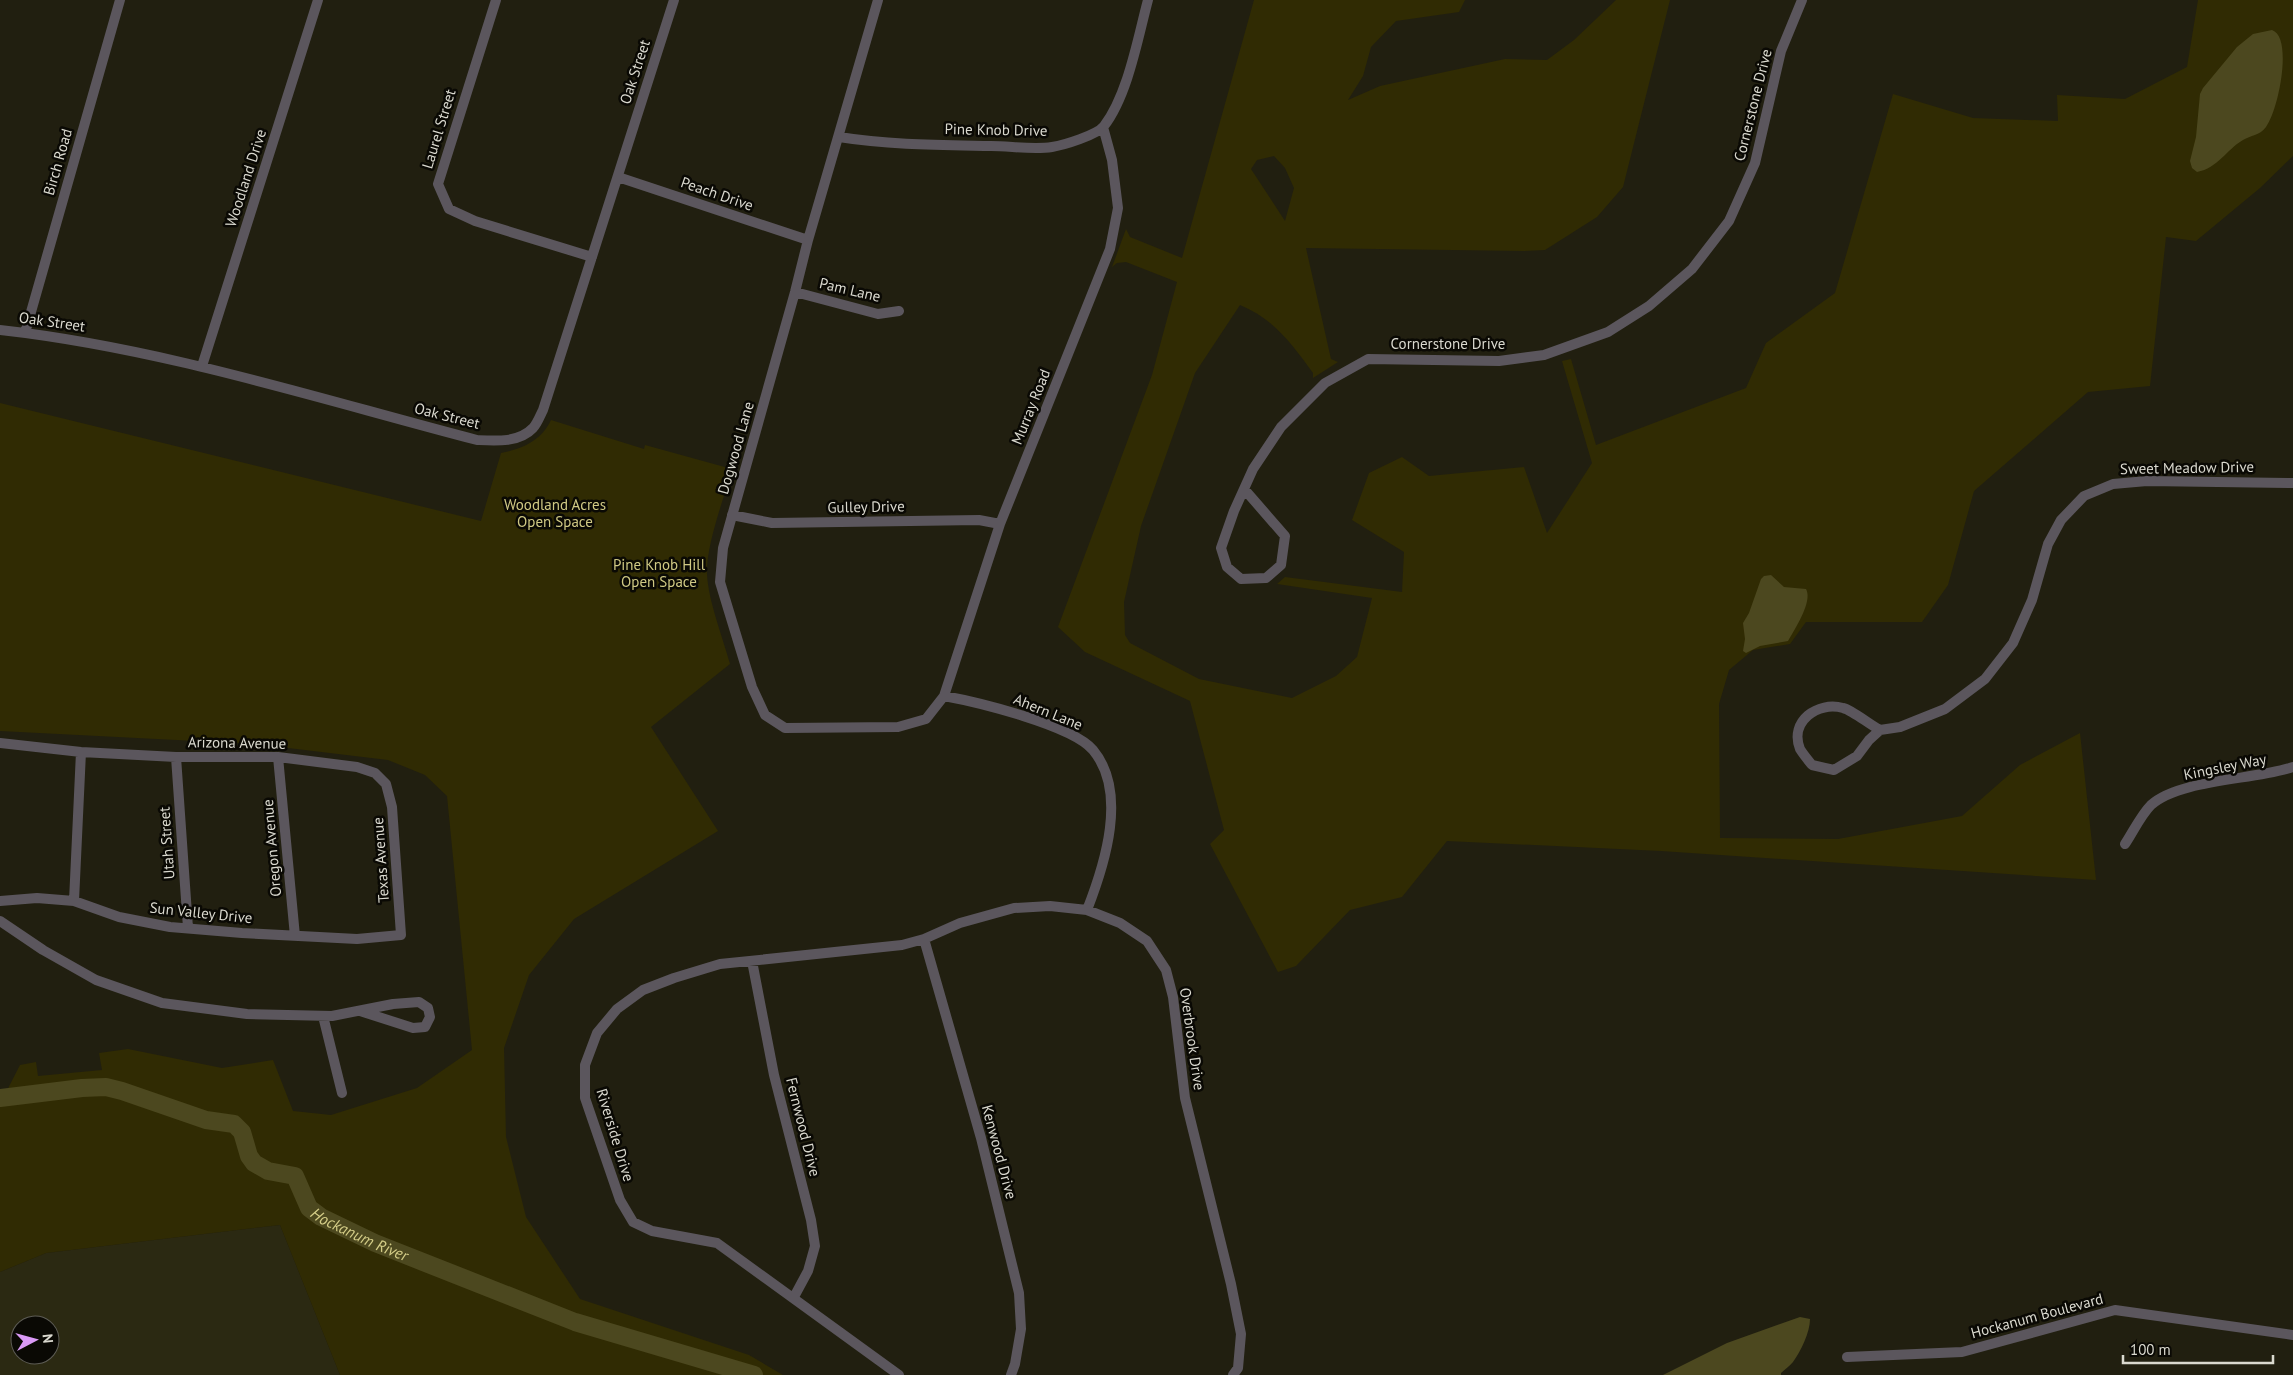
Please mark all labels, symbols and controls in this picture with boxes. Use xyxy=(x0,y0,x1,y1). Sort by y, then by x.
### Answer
street label: Oak Street xyxy=(615,37,654,107)
street label: Cornerstone Drive xyxy=(1729,47,1776,163)
street label: Laurel Street xyxy=(417,87,460,171)
street label: Pine Knob Drive xyxy=(944,119,1048,140)
street label: Birch Road xyxy=(39,126,76,197)
street label: Woodland Drive xyxy=(221,127,270,229)
street label: Peach Drive xyxy=(678,172,756,215)
street label: Pam Lane xyxy=(818,273,883,306)
street label: Oak Street xyxy=(18,307,86,336)
street label: Cornerstone Drive xyxy=(1391,334,1505,353)
street label: Murray Road xyxy=(1007,366,1054,447)
street label: Oak Street xyxy=(412,398,482,433)
street label: Dogwood Lane xyxy=(713,399,758,496)
street label: Sweet Meadow Drive xyxy=(2120,457,2254,478)
park label: Woodland Acres Open Space xyxy=(504,495,606,531)
street label: Gulley Drive xyxy=(827,496,905,517)
park label: Pine Knob Hill Open Space xyxy=(613,555,706,591)
street label: Ahern Lane xyxy=(1011,689,1085,734)
street label: Arizona Avenue xyxy=(188,732,286,753)
street label: Kingsley Way xyxy=(2182,749,2268,784)
street label: Oregon Avenue xyxy=(258,799,285,897)
street label: Utah Street xyxy=(154,806,179,880)
street label: Texas Avenue xyxy=(368,817,393,903)
street label: Sun Valley Drive xyxy=(149,898,253,927)
street label: Overbrook Drive xyxy=(1176,986,1209,1091)
street label: Fernwood Drive xyxy=(782,1075,825,1178)
street label: Riverside Drive xyxy=(592,1086,639,1184)
street label: Kenwood Drive xyxy=(978,1103,1021,1201)
water label: Hockanum River xyxy=(307,1203,413,1266)
street label: Hockanum Boulevard xyxy=(1969,1289,2105,1342)
north arrow xyxy=(10,1315,60,1365)
scale bar xyxy=(2123,1332,2273,1364)
text: N xyxy=(38,1333,57,1344)
text: 100 m xyxy=(2130,1340,2171,1359)

